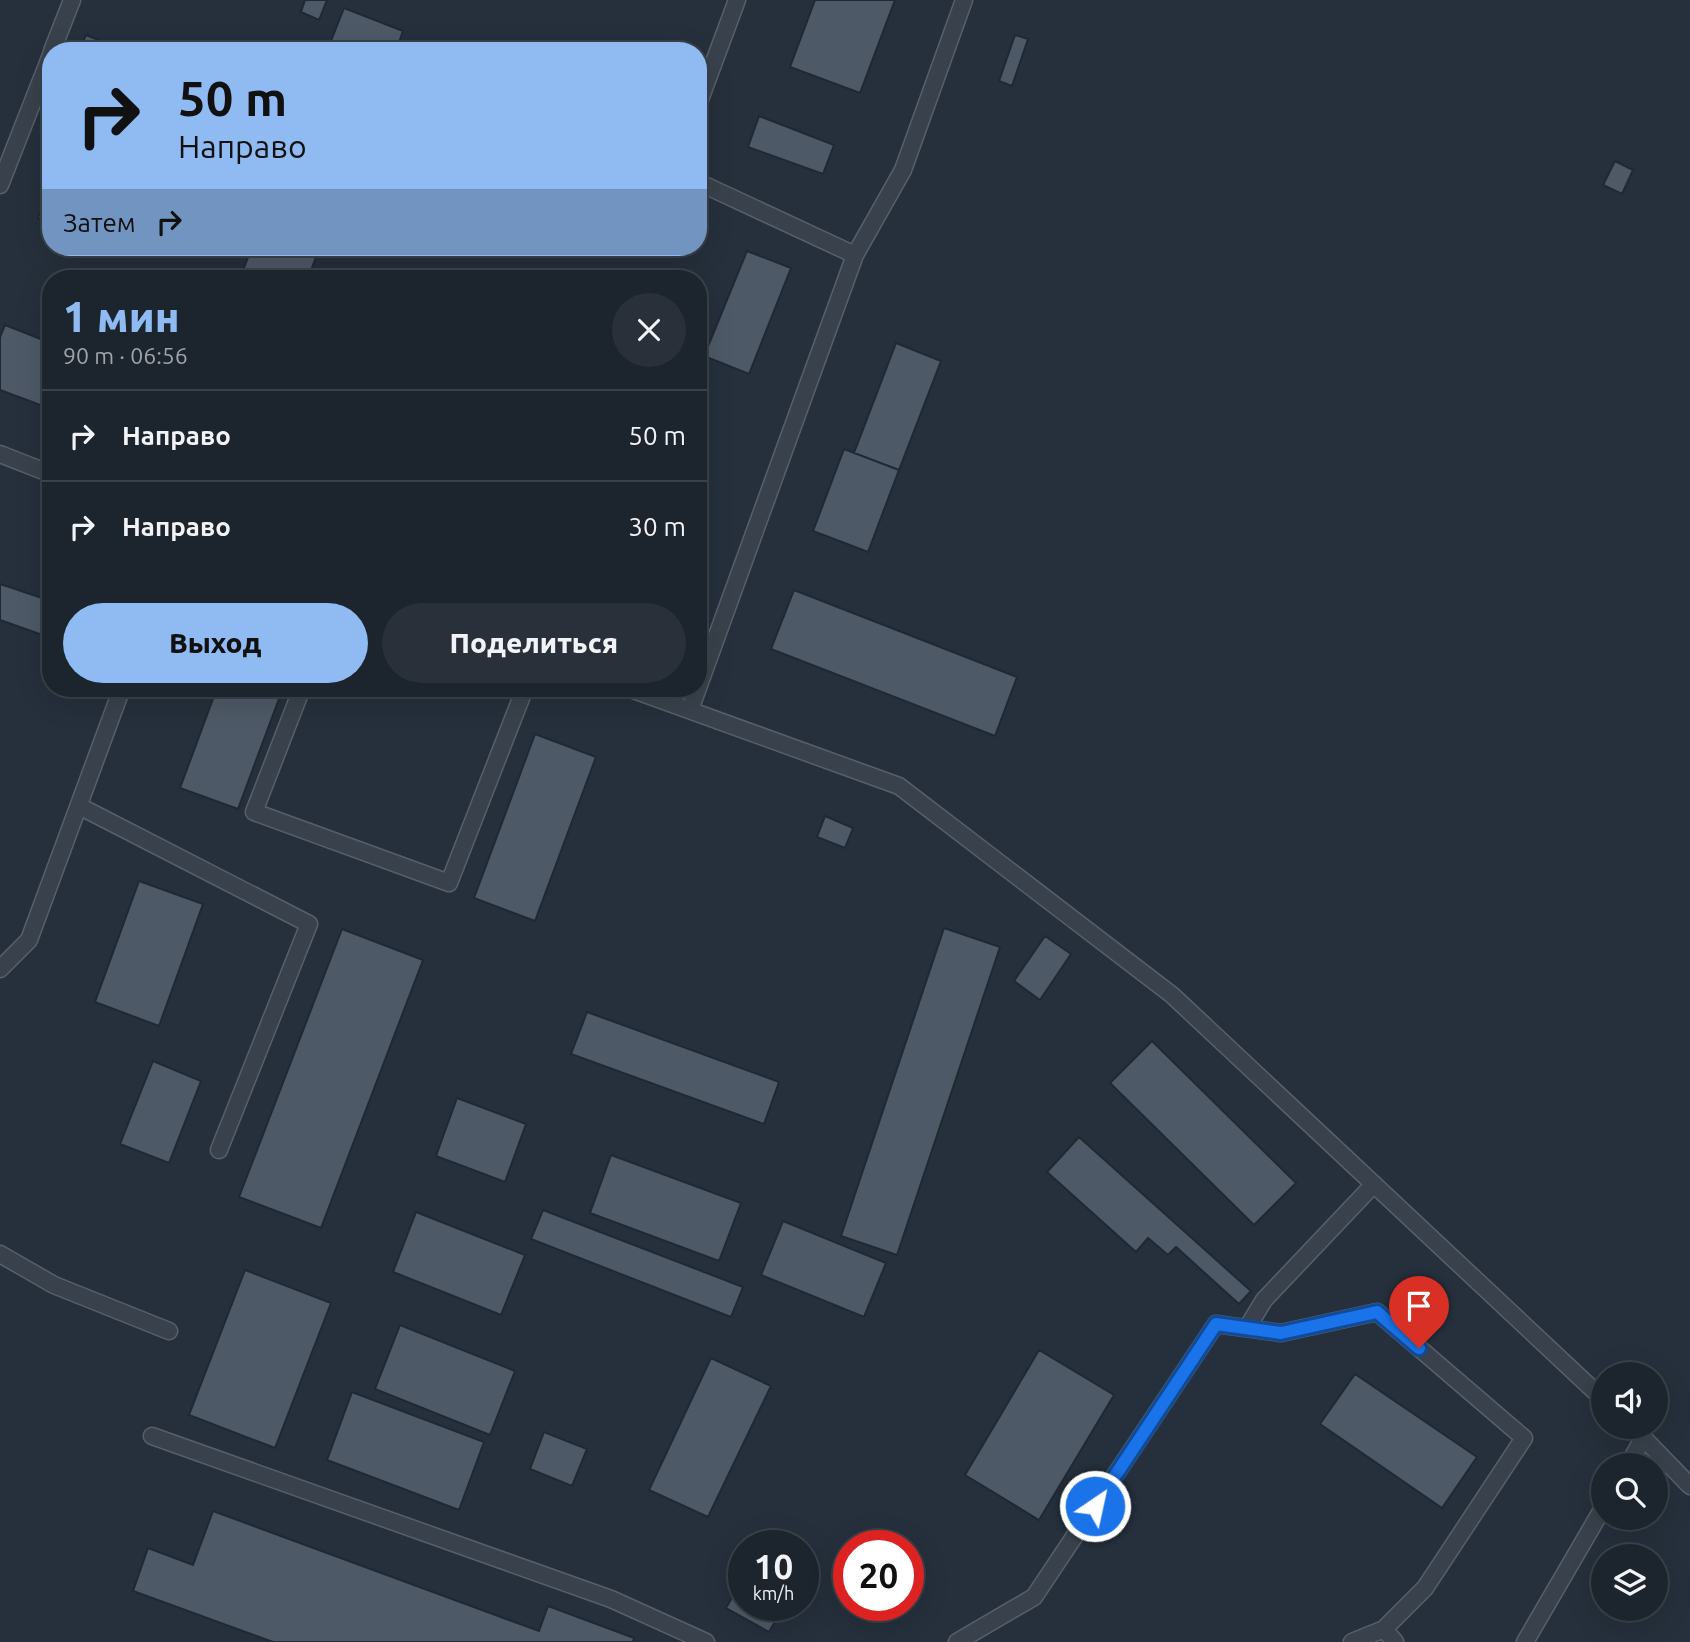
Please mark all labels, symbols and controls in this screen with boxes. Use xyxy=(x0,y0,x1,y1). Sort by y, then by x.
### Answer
icon: right xyxy=(63,70,154,161)
text: 50 m xyxy=(178,70,287,125)
text: Направо xyxy=(178,128,307,164)
icon: right xyxy=(150,203,188,241)
text: Затем xyxy=(63,208,136,237)
text: 1 мин xyxy=(63,293,180,340)
button: close xyxy=(612,293,686,367)
text: 90 m · 06:56 xyxy=(63,343,188,368)
icon: right xyxy=(63,417,101,455)
text: Направо xyxy=(122,421,231,450)
text: 50 m xyxy=(628,421,686,450)
icon: right xyxy=(63,508,101,546)
text: Направо xyxy=(122,512,231,541)
text: 30 m xyxy=(628,512,686,541)
button: Выход xyxy=(63,603,368,683)
button: Поделиться xyxy=(382,603,686,683)
pin xyxy=(1389,1276,1449,1348)
icon: arrive xyxy=(1400,1287,1438,1325)
map controls xyxy=(1591,1362,1668,1621)
button: sound xyxy=(1591,1362,1668,1439)
button: search xyxy=(1591,1453,1668,1530)
position arrow xyxy=(1058,1469,1132,1543)
speed limit sign: 20 xyxy=(833,1530,924,1621)
button: layers xyxy=(1591,1544,1668,1621)
text: 10 xyxy=(754,1546,793,1586)
text: km/h xyxy=(753,1583,794,1603)

